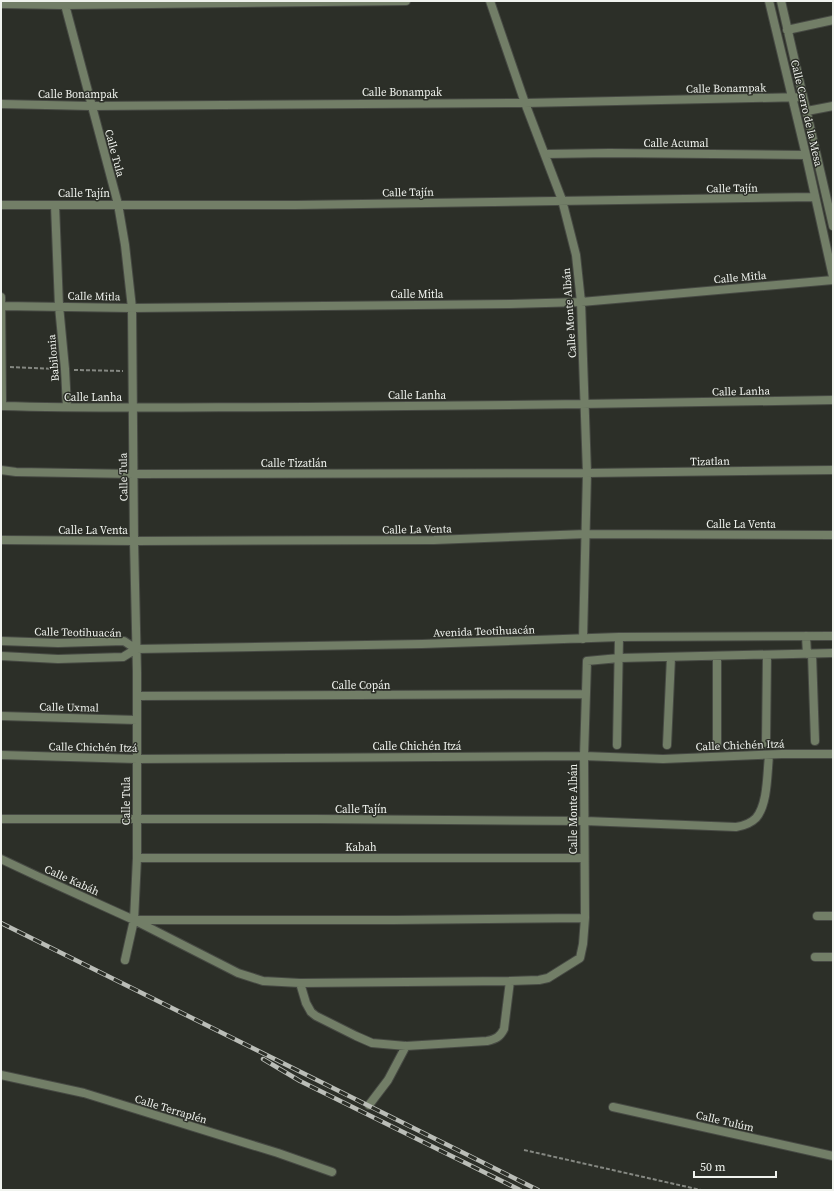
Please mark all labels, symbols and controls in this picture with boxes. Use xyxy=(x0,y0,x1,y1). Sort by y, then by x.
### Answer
street label: Calle Cerro de la Mesa xyxy=(787,58,826,168)
street label: Calle Bonampak xyxy=(686,80,767,97)
street label: Calle Bonampak xyxy=(362,85,443,100)
street label: Calle Bonampak xyxy=(38,87,119,102)
street label: Calle Tula xyxy=(101,128,128,179)
street label: Calle Acumal xyxy=(644,136,708,151)
street label: Calle Tajín xyxy=(706,181,758,196)
street label: Calle Tajín xyxy=(382,185,434,200)
street label: Calle Tajín xyxy=(58,186,110,201)
street label: Calle Monte Albán xyxy=(559,267,580,359)
street label: Calle Mitla xyxy=(713,268,767,287)
street label: Calle Mitla xyxy=(391,287,444,302)
street label: Calle Mitla xyxy=(67,289,121,304)
street label: Babilonia xyxy=(44,333,63,382)
street label: Calle Lanha xyxy=(712,383,771,400)
street label: Calle Lanha xyxy=(388,388,447,403)
street label: Calle Lanha xyxy=(64,390,123,405)
street label: Calle Tula xyxy=(116,452,131,501)
street label: Tizatlan xyxy=(690,454,730,469)
street label: Calle Tizatlán xyxy=(261,456,328,471)
street label: Calle La Venta xyxy=(706,517,776,532)
street label: Calle La Venta xyxy=(382,521,452,538)
street label: Calle La Venta xyxy=(58,523,128,538)
street label: Avenida Teotihuacán xyxy=(433,622,536,641)
street label: Calle Teotihuacán xyxy=(34,624,122,641)
street label: Calle Copán xyxy=(332,678,391,693)
street label: Calle Uxmal xyxy=(39,699,99,716)
street label: Calle Chichén Itzá xyxy=(695,736,785,755)
street label: Calle Chichén Itzá xyxy=(48,739,138,756)
street label: Calle Chichén Itzá xyxy=(373,739,462,754)
street label: Calle Monte Albán xyxy=(566,763,581,854)
street label: Calle Tula xyxy=(119,776,134,825)
street label: Calle Tajín xyxy=(335,802,387,817)
street label: Kabah xyxy=(345,840,377,855)
street label: Calle Kabáh xyxy=(42,862,102,899)
street label: Calle Terraplén xyxy=(133,1091,209,1128)
street label: Calle Tulúm xyxy=(694,1108,756,1135)
scale bar xyxy=(694,1153,776,1179)
text: 50 m xyxy=(700,1159,726,1175)

